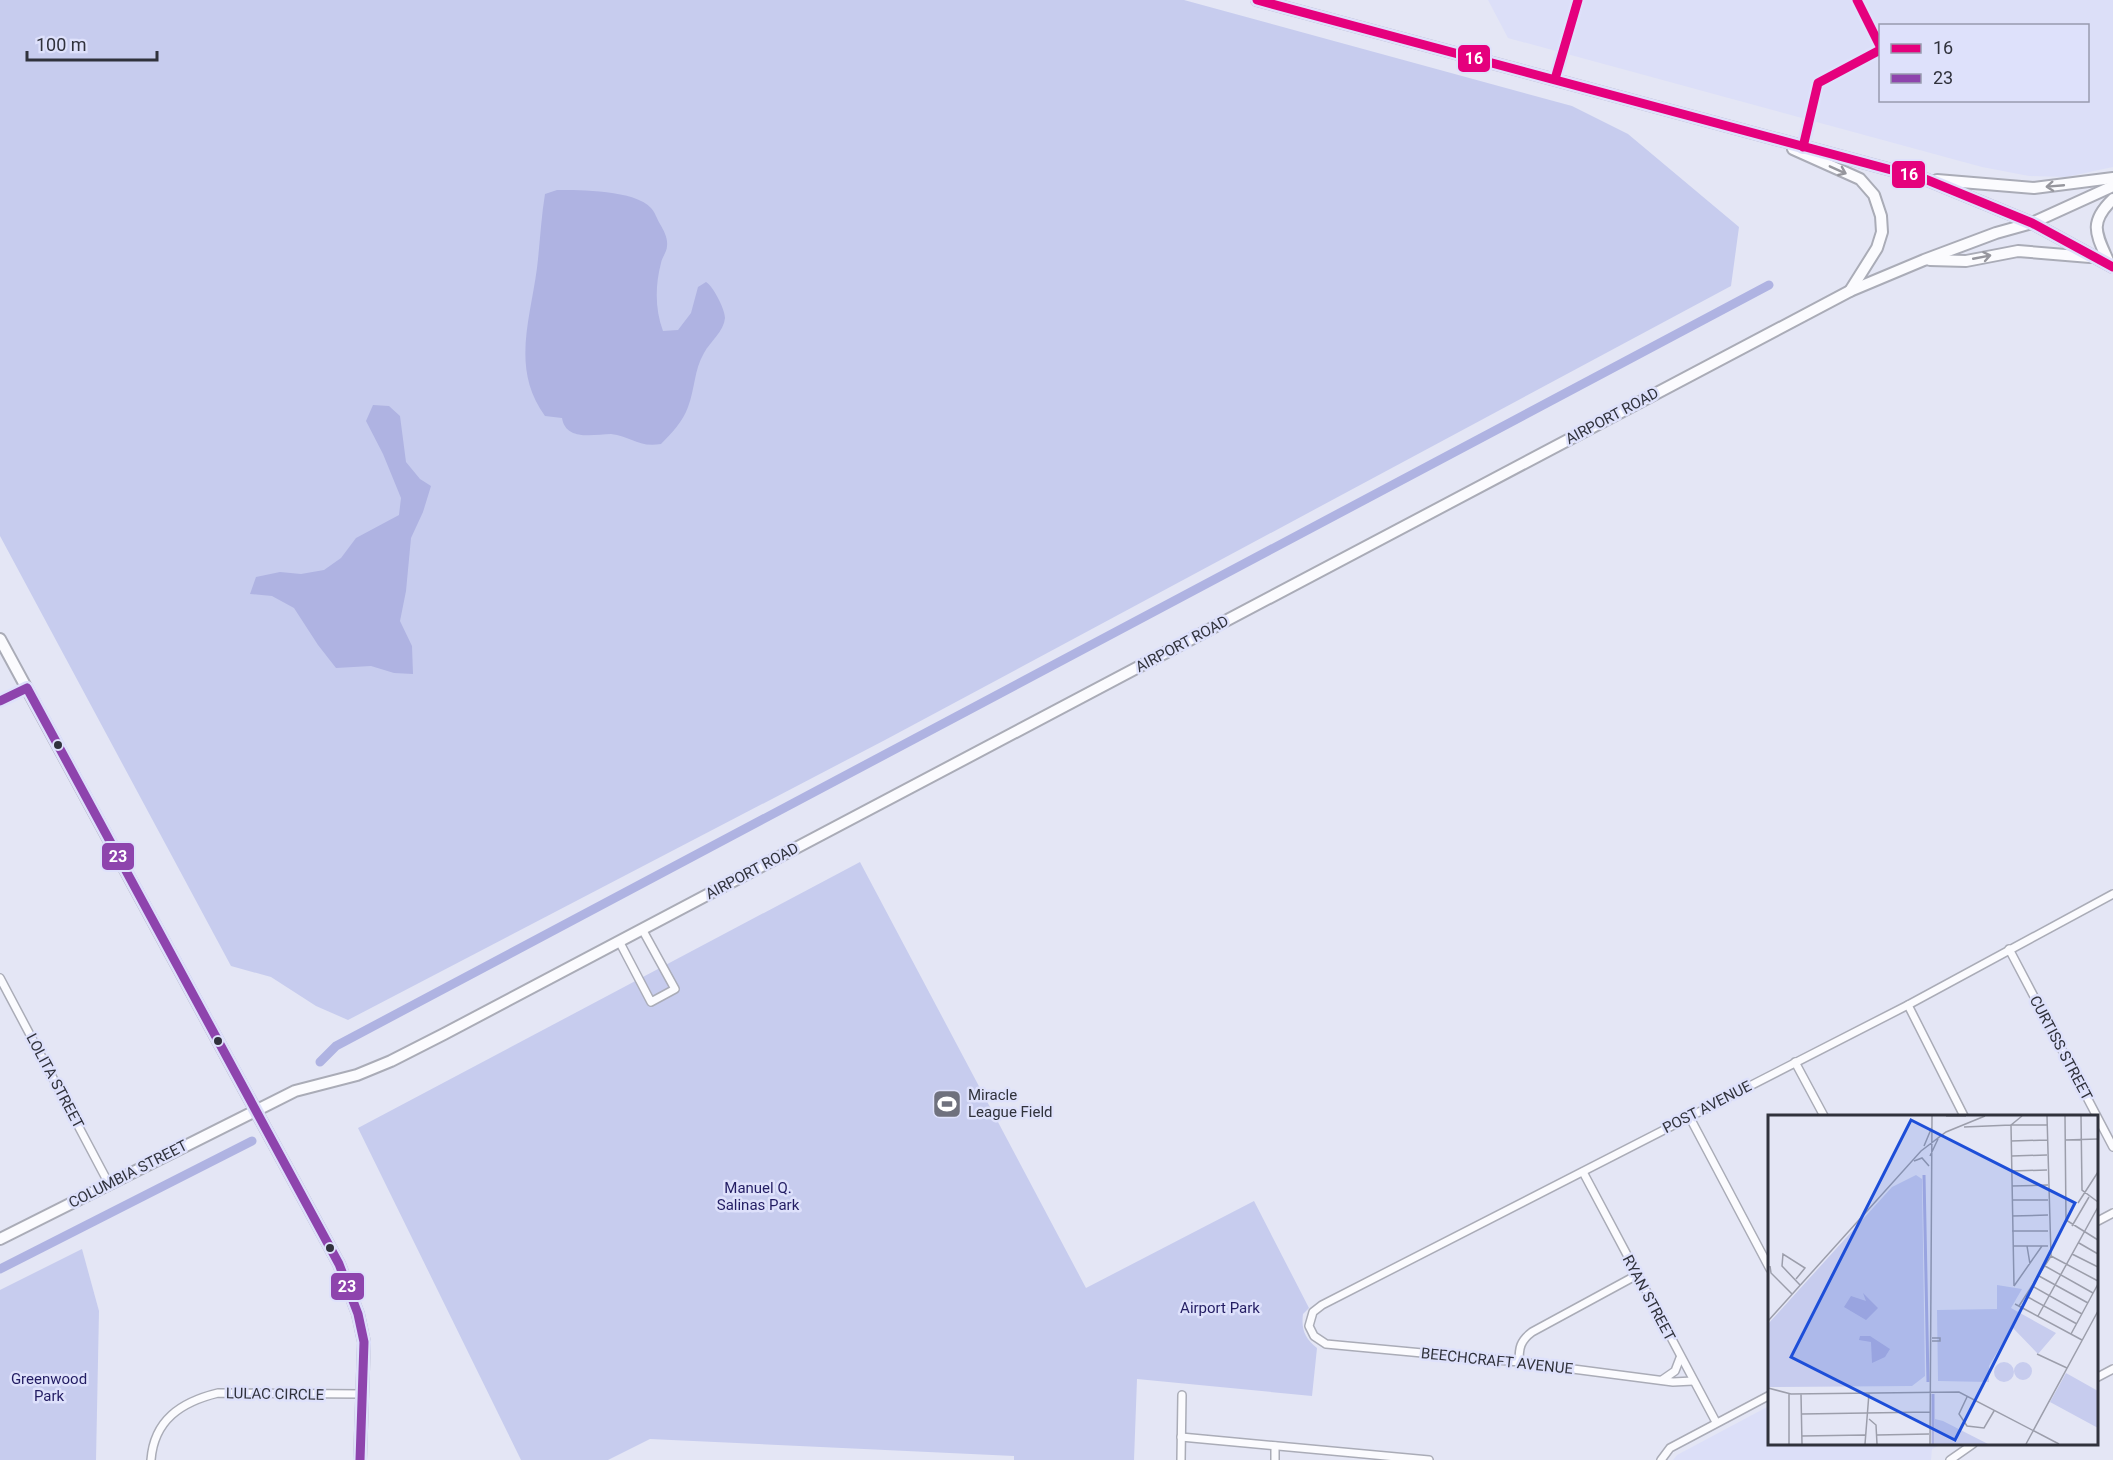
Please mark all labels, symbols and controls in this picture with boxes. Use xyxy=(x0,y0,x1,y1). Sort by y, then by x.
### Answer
scale bar xyxy=(27,24,158,62)
legend xyxy=(1879,24,2089,102)
text: 100 m xyxy=(36,34,87,55)
text: 16 xyxy=(1933,37,1953,58)
line badge: 16 xyxy=(1457,44,1491,73)
text: 16 xyxy=(1465,49,1483,68)
text: 23 xyxy=(1933,67,1953,88)
line badge: 16 xyxy=(1891,160,1926,189)
one-way arrow xyxy=(1828,164,1846,176)
text: 16 xyxy=(1900,165,1918,184)
one-way arrow xyxy=(2046,181,2066,192)
one-way arrow xyxy=(1972,252,1991,263)
street label: AIRPORT ROAD xyxy=(1562,384,1662,448)
street label: AIRPORT ROAD xyxy=(1132,612,1232,676)
unlabelled marker xyxy=(52,739,64,751)
street label: AIRPORT ROAD xyxy=(702,839,802,903)
line badge: 23 xyxy=(101,842,135,871)
text: 23 xyxy=(109,847,127,866)
street label: CURTISS STREET xyxy=(2026,993,2096,1103)
street label: LOLITA STREET xyxy=(22,1030,88,1132)
unlabelled marker xyxy=(212,1035,224,1047)
street label: POST AVENUE xyxy=(1660,1077,1755,1137)
place label: Miracle League Field xyxy=(968,1086,1053,1121)
sports icon: Miracle League Field xyxy=(931,1088,963,1120)
inset map xyxy=(1768,1115,2098,1445)
street label: COLUMBIA STREET xyxy=(66,1136,190,1212)
park label: Manuel Q. Salinas Park xyxy=(717,1179,800,1214)
unlabelled marker xyxy=(324,1242,336,1254)
street label: RYAN STREET xyxy=(1619,1252,1679,1344)
line badge: 23 xyxy=(330,1272,365,1301)
text: 23 xyxy=(338,1277,356,1296)
park label: Airport Park xyxy=(1180,1299,1260,1317)
street label: BEECHCRAFT AVENUE xyxy=(1420,1344,1574,1378)
park label: Greenwood Park xyxy=(11,1370,87,1405)
street label: LULAC CIRCLE xyxy=(226,1384,325,1404)

